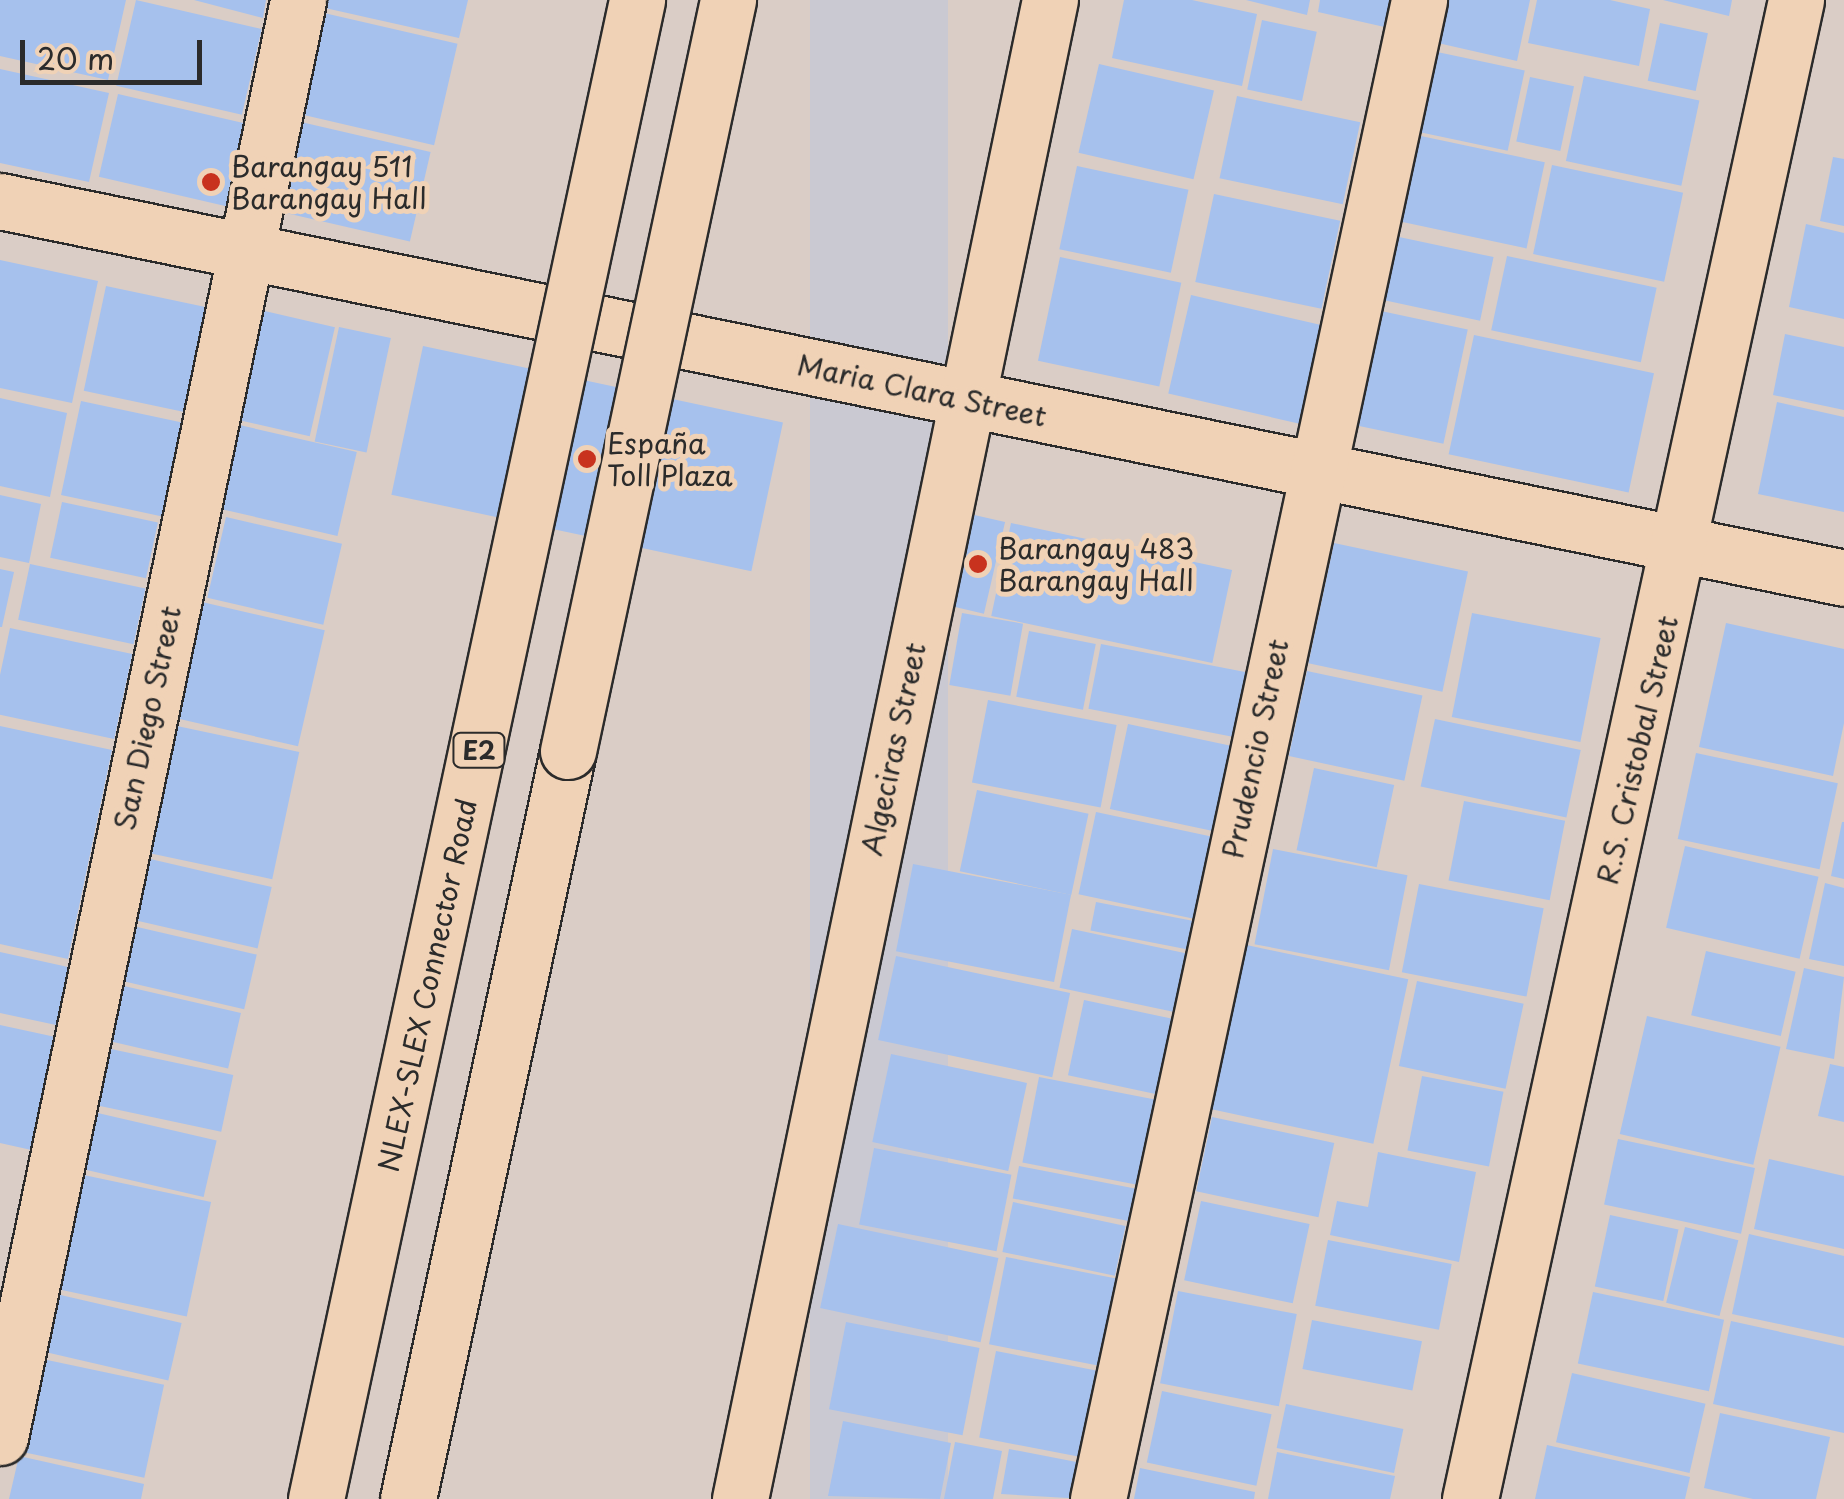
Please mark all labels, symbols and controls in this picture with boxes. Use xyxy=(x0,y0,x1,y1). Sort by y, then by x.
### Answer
scale bar xyxy=(25,20,208,82)
text: 20 m xyxy=(37,35,114,80)
place label: Barangay 511 Barangay Hall xyxy=(231,149,427,215)
marker: Barangay 511 Barangay Hall xyxy=(200,171,222,193)
street label: Maria Clara Street xyxy=(792,347,1052,433)
place label: España Toll Plaza xyxy=(607,426,733,492)
marker: España Toll Plaza xyxy=(576,448,598,470)
place label: Barangay 483 Barangay Hall xyxy=(998,531,1194,597)
marker: Barangay 483 Barangay Hall xyxy=(967,553,989,575)
street label: San Diego Street xyxy=(107,603,187,833)
street label: R.S. Cristobal Street xyxy=(1590,612,1684,888)
street label: Prudencio Street xyxy=(1215,636,1295,862)
street label: Algeciras Street xyxy=(854,639,932,859)
road number: E2 xyxy=(452,730,506,770)
street label: NLEX-SLEX Connector Road xyxy=(370,793,484,1177)

